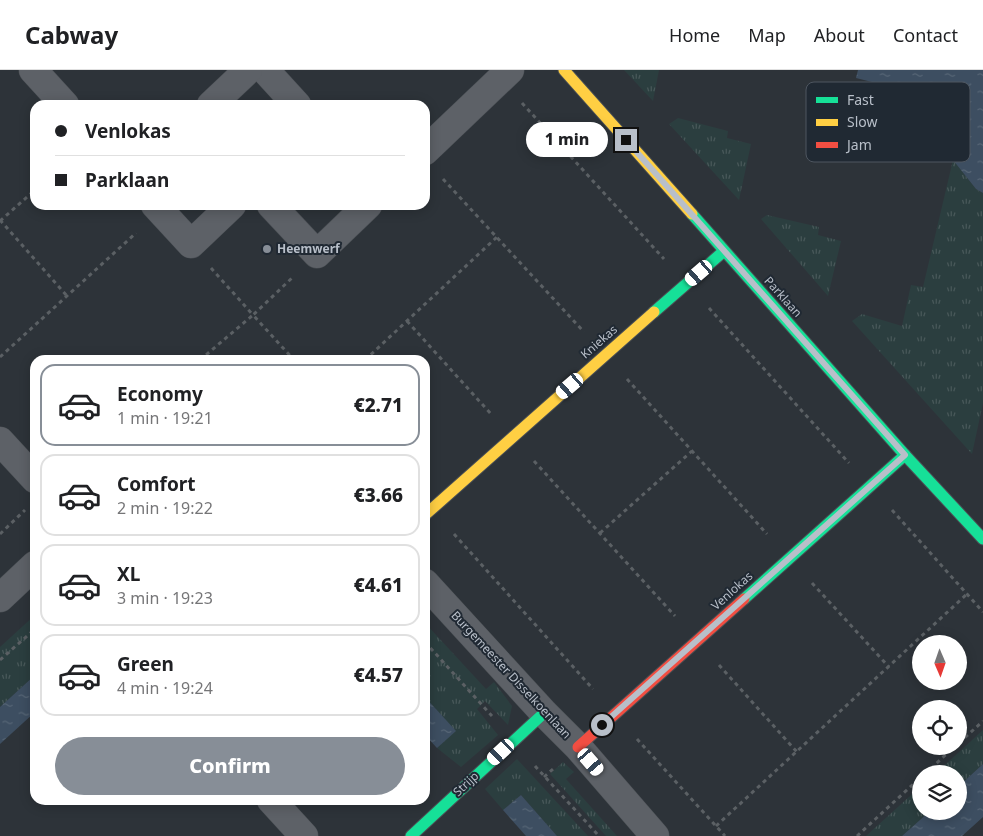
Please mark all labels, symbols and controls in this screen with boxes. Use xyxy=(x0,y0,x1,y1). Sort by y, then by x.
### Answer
text: Cabway xyxy=(25,18,118,51)
text: Home xyxy=(669,23,720,47)
text: Map xyxy=(748,23,786,47)
text: About xyxy=(814,23,865,47)
text: Contact xyxy=(893,23,958,47)
legend xyxy=(806,82,970,162)
text: Fast xyxy=(847,90,874,109)
text: Slow xyxy=(847,112,878,131)
text: Venlokas xyxy=(85,118,171,144)
callout: 1 min xyxy=(526,122,608,158)
text: 1 min xyxy=(545,128,589,150)
route end xyxy=(615,129,637,151)
text: Jam xyxy=(845,135,872,154)
text: Parklaan xyxy=(85,167,169,193)
place label: Heemwerf xyxy=(277,240,341,257)
marker: Heemwerf xyxy=(261,243,273,255)
car xyxy=(682,257,715,289)
street label: Parklaan xyxy=(761,273,806,321)
street label: Kniekas xyxy=(577,321,621,362)
car xyxy=(553,370,586,402)
text: Economy xyxy=(117,381,203,407)
icon: car xyxy=(57,383,102,428)
text: €2.71 xyxy=(354,392,403,418)
text: 1 min · 19:21 xyxy=(117,407,213,429)
text: Comfort xyxy=(117,471,196,497)
icon: car xyxy=(57,473,102,518)
text: €3.66 xyxy=(354,482,403,508)
text: 2 min · 19:22 xyxy=(117,497,213,519)
text: XL xyxy=(117,561,140,587)
icon: car xyxy=(57,563,102,608)
street label: Venlokas xyxy=(707,567,756,614)
text: €4.61 xyxy=(354,572,403,598)
text: 3 min · 19:23 xyxy=(117,587,213,609)
street label: Burgemeester Disselkoenlaan xyxy=(448,607,575,742)
north arrow xyxy=(912,635,968,690)
map controls xyxy=(912,635,967,820)
text: Green xyxy=(117,651,174,677)
icon: car xyxy=(57,653,102,698)
text: €4.57 xyxy=(354,662,403,688)
text: 4 min · 19:24 xyxy=(117,677,213,699)
button: locate xyxy=(912,700,967,755)
route start xyxy=(591,714,613,736)
car xyxy=(484,736,517,768)
button: Confirm xyxy=(55,737,405,795)
car xyxy=(575,746,606,778)
button: layers xyxy=(912,765,967,820)
street label: Strijp xyxy=(449,767,482,800)

